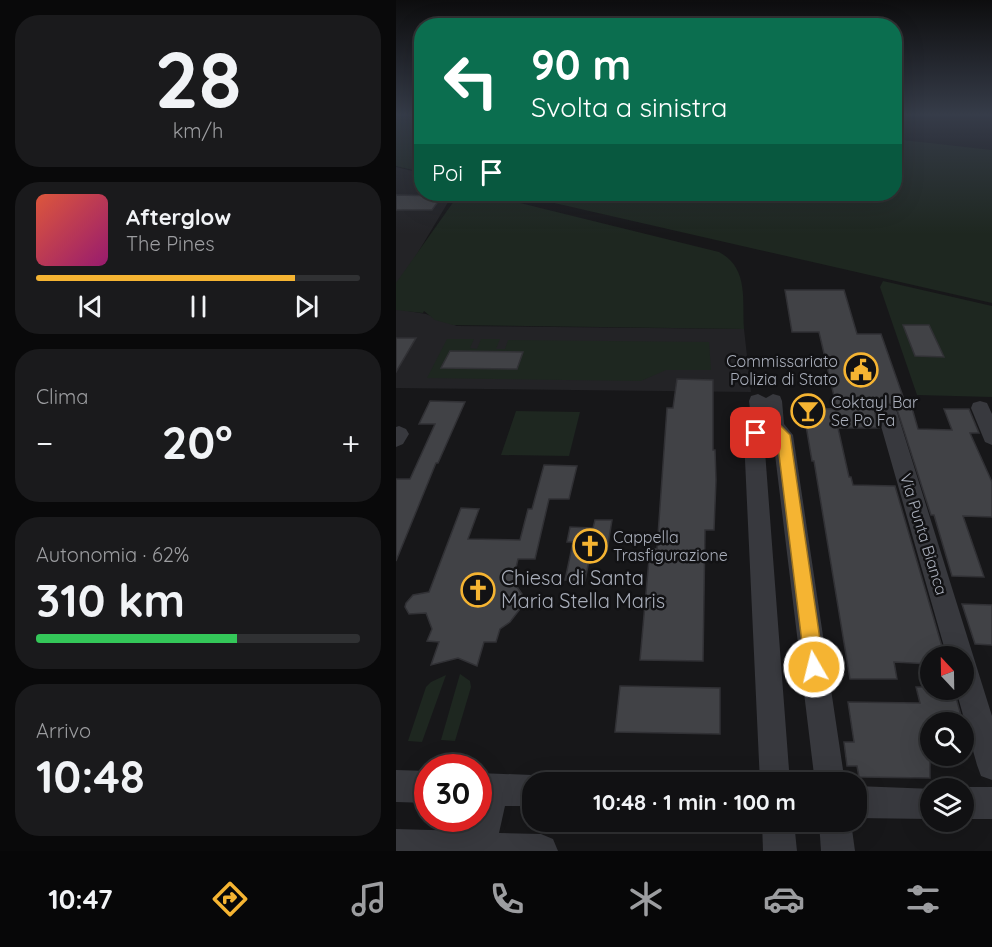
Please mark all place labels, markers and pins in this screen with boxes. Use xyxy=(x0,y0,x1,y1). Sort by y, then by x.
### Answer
place label: Commissariato Polizia di Stato xyxy=(726,351,838,389)
public building icon: Commissariato Polizia di Stato xyxy=(843,352,879,388)
place label: Coktayl Bar Se Po Fa xyxy=(831,392,918,430)
bar icon: Coktayl Bar Se Po Fa xyxy=(790,393,826,429)
pin xyxy=(730,407,781,458)
place label: Cappella Trasfigurazione xyxy=(613,527,728,565)
church icon: Cappella Trasfigurazione xyxy=(572,528,608,564)
place label: Chiesa di Santa Maria Stella Maris xyxy=(501,565,665,613)
church icon: Chiesa di Santa Maria Stella Maris xyxy=(460,572,496,608)

